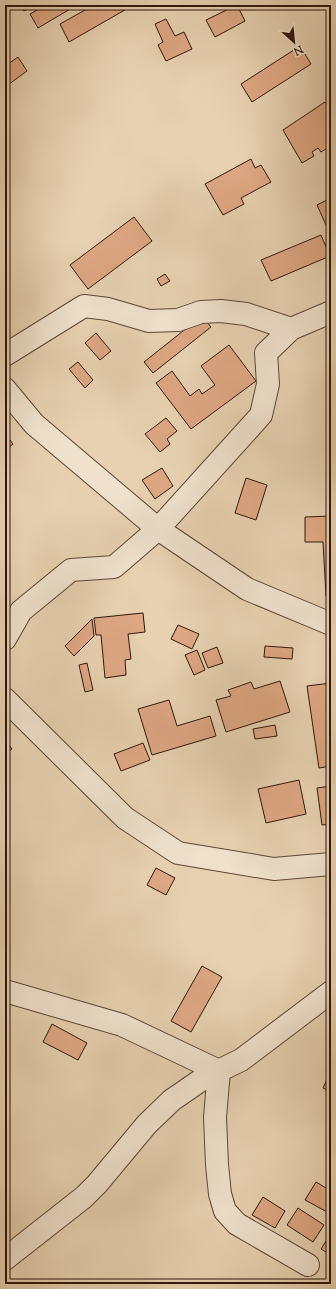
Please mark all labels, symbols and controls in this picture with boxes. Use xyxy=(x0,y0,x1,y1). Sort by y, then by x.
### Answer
north arrow xyxy=(274,22,314,62)
text: N xyxy=(290,40,307,59)

